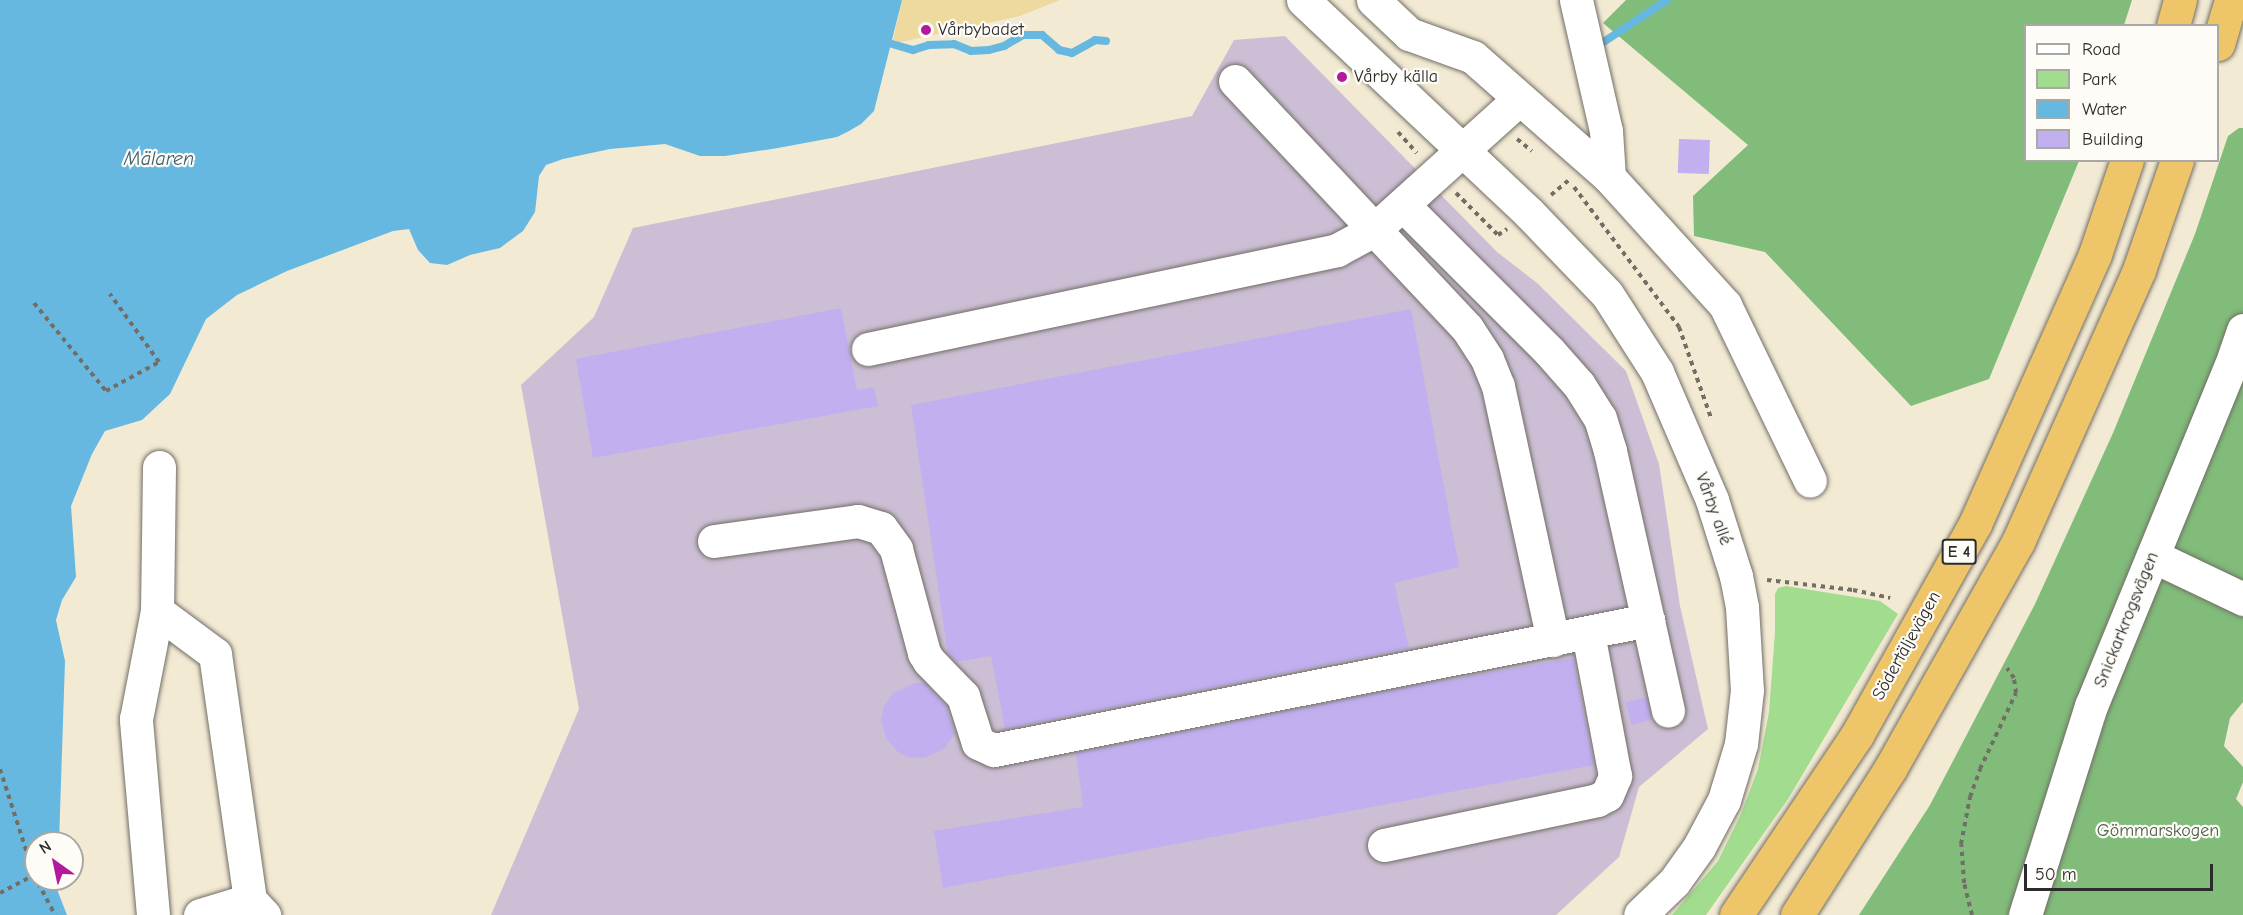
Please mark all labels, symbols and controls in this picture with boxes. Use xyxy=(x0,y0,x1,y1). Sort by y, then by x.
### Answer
place label: Vårbybadet xyxy=(938,19,1024,41)
marker: Vårbybadet xyxy=(919,23,933,37)
legend xyxy=(2024,24,2219,162)
text: Road xyxy=(2082,39,2121,60)
place label: Vårby källa xyxy=(1354,66,1438,88)
text: Park xyxy=(2082,69,2116,90)
marker: Vårby källa xyxy=(1335,70,1349,84)
text: Water xyxy=(2082,99,2126,120)
text: Building xyxy=(2082,129,2144,150)
water label: Mälaren xyxy=(124,146,194,170)
street label: Vårby allé xyxy=(1690,470,1736,548)
road number: E 4 xyxy=(1941,539,1977,565)
street label: Snickarkrogsvägen xyxy=(2090,549,2164,691)
street label: Södertäljevägen xyxy=(1868,588,1946,704)
park label: Gömmarskogen xyxy=(2097,820,2219,842)
north arrow xyxy=(24,831,84,891)
text: N xyxy=(36,837,55,858)
scale bar xyxy=(2027,852,2216,890)
text: 50 m xyxy=(2035,864,2077,885)

